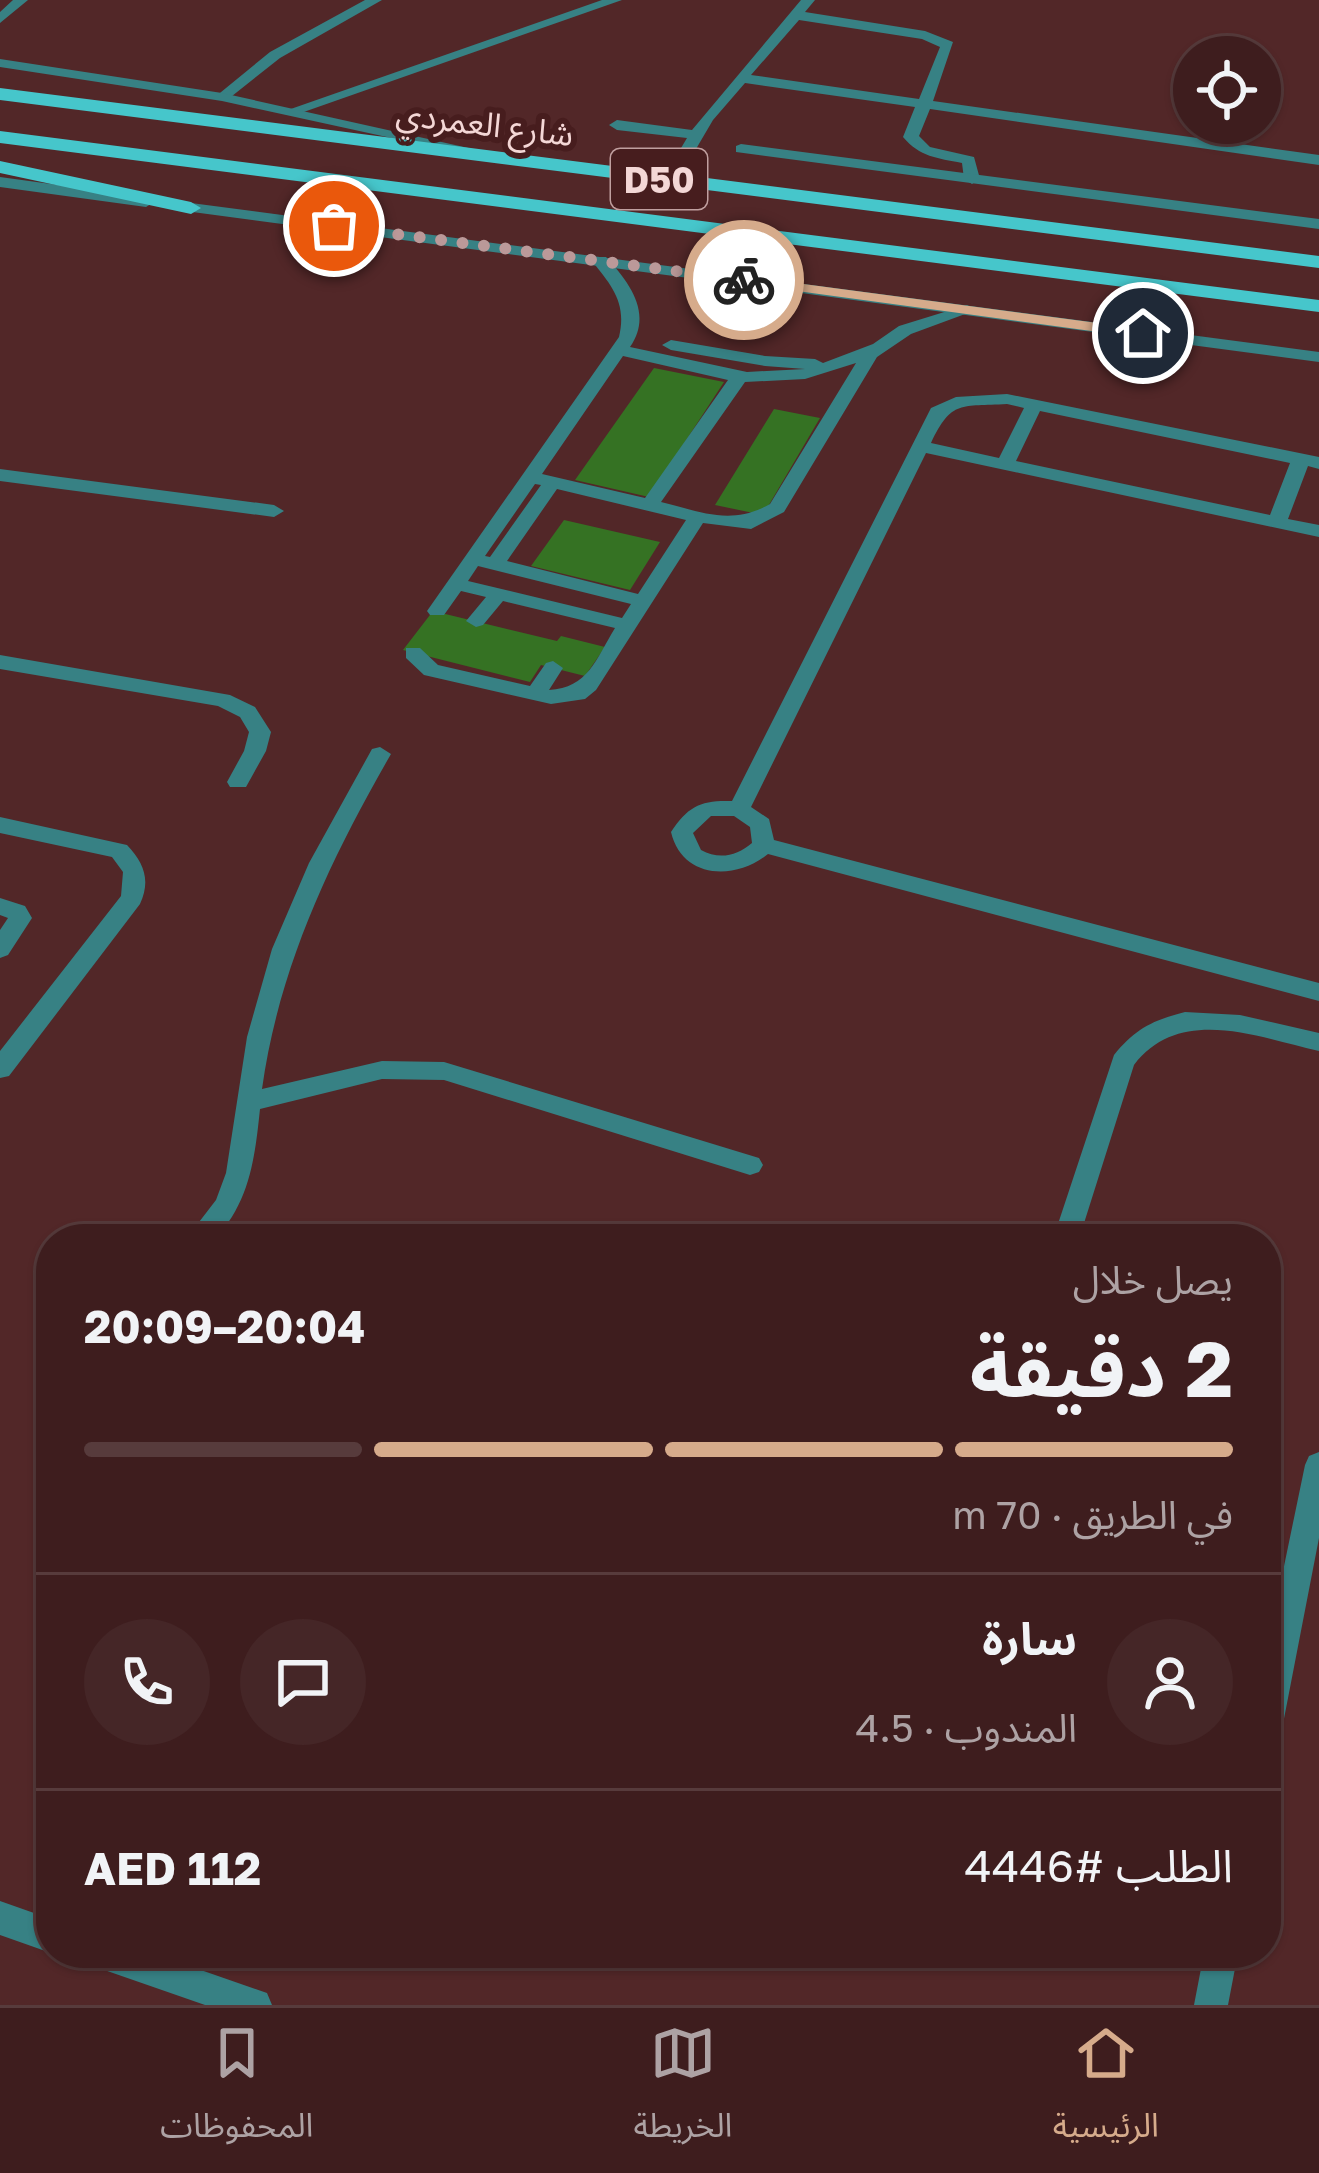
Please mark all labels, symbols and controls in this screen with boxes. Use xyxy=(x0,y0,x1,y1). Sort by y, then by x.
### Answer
map controls xyxy=(1173,36,1281,144)
button: locate xyxy=(1173,36,1281,144)
street label: شارع العمردي xyxy=(393,93,576,160)
road number: D50 xyxy=(611,149,707,209)
pin xyxy=(283,175,385,277)
icon: bag xyxy=(301,193,367,259)
courier xyxy=(684,220,804,340)
icon: bike xyxy=(711,247,777,313)
pin xyxy=(1092,282,1194,384)
icon: home xyxy=(1110,300,1176,366)
text: يصل خلال xyxy=(1073,1256,1233,1303)
text: 20:04–20:09 xyxy=(84,1299,365,1353)
text: 2 دقيقة xyxy=(970,1321,1233,1414)
text: في الطريق · 70 m xyxy=(952,1491,1233,1538)
text: سارة xyxy=(982,1611,1077,1665)
button: phone xyxy=(84,1619,210,1745)
button: chat xyxy=(240,1619,366,1745)
button: person xyxy=(1107,1619,1233,1745)
text: المندوب · 4.5 xyxy=(855,1704,1077,1751)
text: الطلب #4446 xyxy=(965,1838,1233,1892)
text: AED 112 xyxy=(84,1841,261,1895)
tab: المحفوظات xyxy=(160,2020,313,2161)
tab: الخريطة xyxy=(634,2020,732,2161)
tab: الرئيسية xyxy=(1053,2020,1159,2161)

